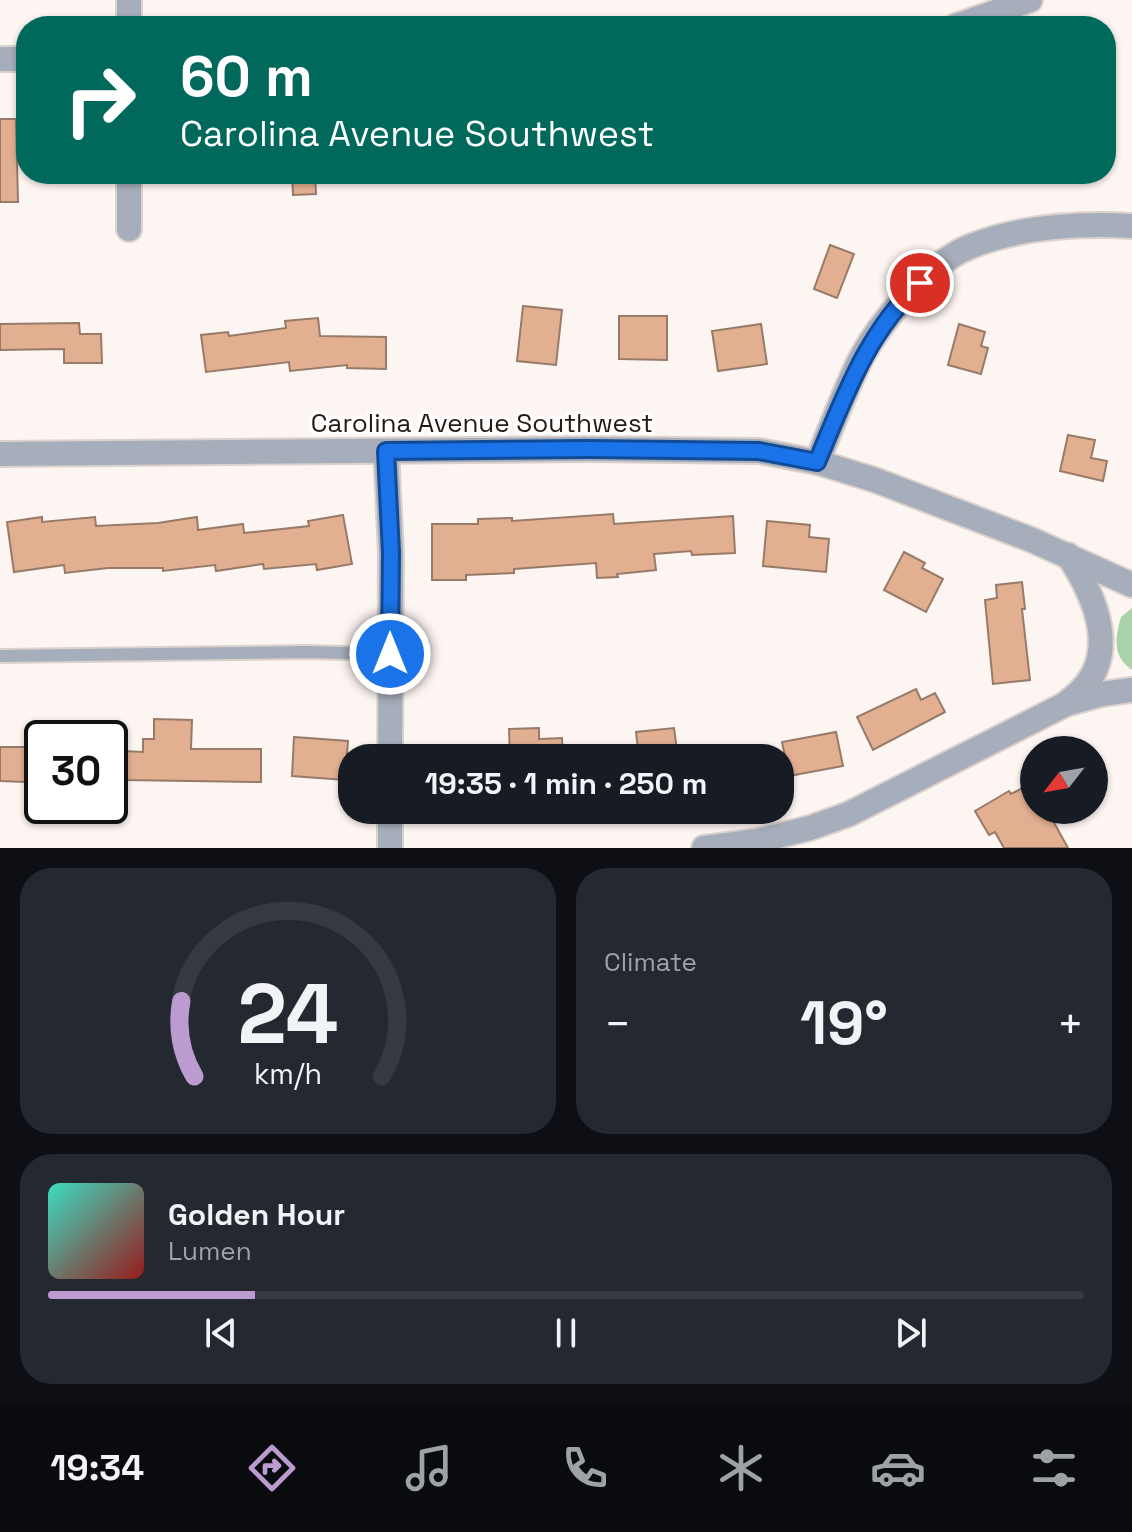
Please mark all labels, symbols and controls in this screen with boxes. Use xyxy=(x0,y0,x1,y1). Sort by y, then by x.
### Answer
text: 60 m xyxy=(180,41,313,112)
icon: right xyxy=(48,48,152,152)
text: Carolina Avenue Southwest xyxy=(180,111,654,157)
pin xyxy=(886,249,954,317)
icon: arrive xyxy=(898,261,942,305)
street label: Carolina Avenue Southwest xyxy=(311,406,653,440)
position arrow xyxy=(348,612,432,696)
speed limit sign: 30 xyxy=(24,720,128,824)
north arrow xyxy=(1020,736,1108,824)
map controls xyxy=(1020,736,1108,824)
text: 19:35 · 1 min · 250 m xyxy=(425,764,707,803)
text: Climate xyxy=(604,945,697,979)
text: 24 xyxy=(238,961,338,1067)
text: 19° xyxy=(800,985,888,1062)
text: − xyxy=(604,996,631,1052)
text: + xyxy=(1057,996,1084,1052)
text: km/h xyxy=(254,1056,322,1092)
text: Golden Hour xyxy=(168,1195,345,1234)
text: Lumen xyxy=(168,1234,252,1268)
icon: previous xyxy=(199,1311,243,1355)
icon: pause xyxy=(544,1311,588,1355)
icon: next xyxy=(889,1311,933,1355)
icon: directions xyxy=(244,1440,300,1496)
icon: music xyxy=(401,1440,457,1496)
icon: phone xyxy=(557,1440,613,1496)
icon: climate xyxy=(713,1440,769,1496)
icon: car xyxy=(870,1440,926,1496)
icon: filters xyxy=(1026,1440,1082,1496)
text: 19:34 xyxy=(50,1445,144,1491)

